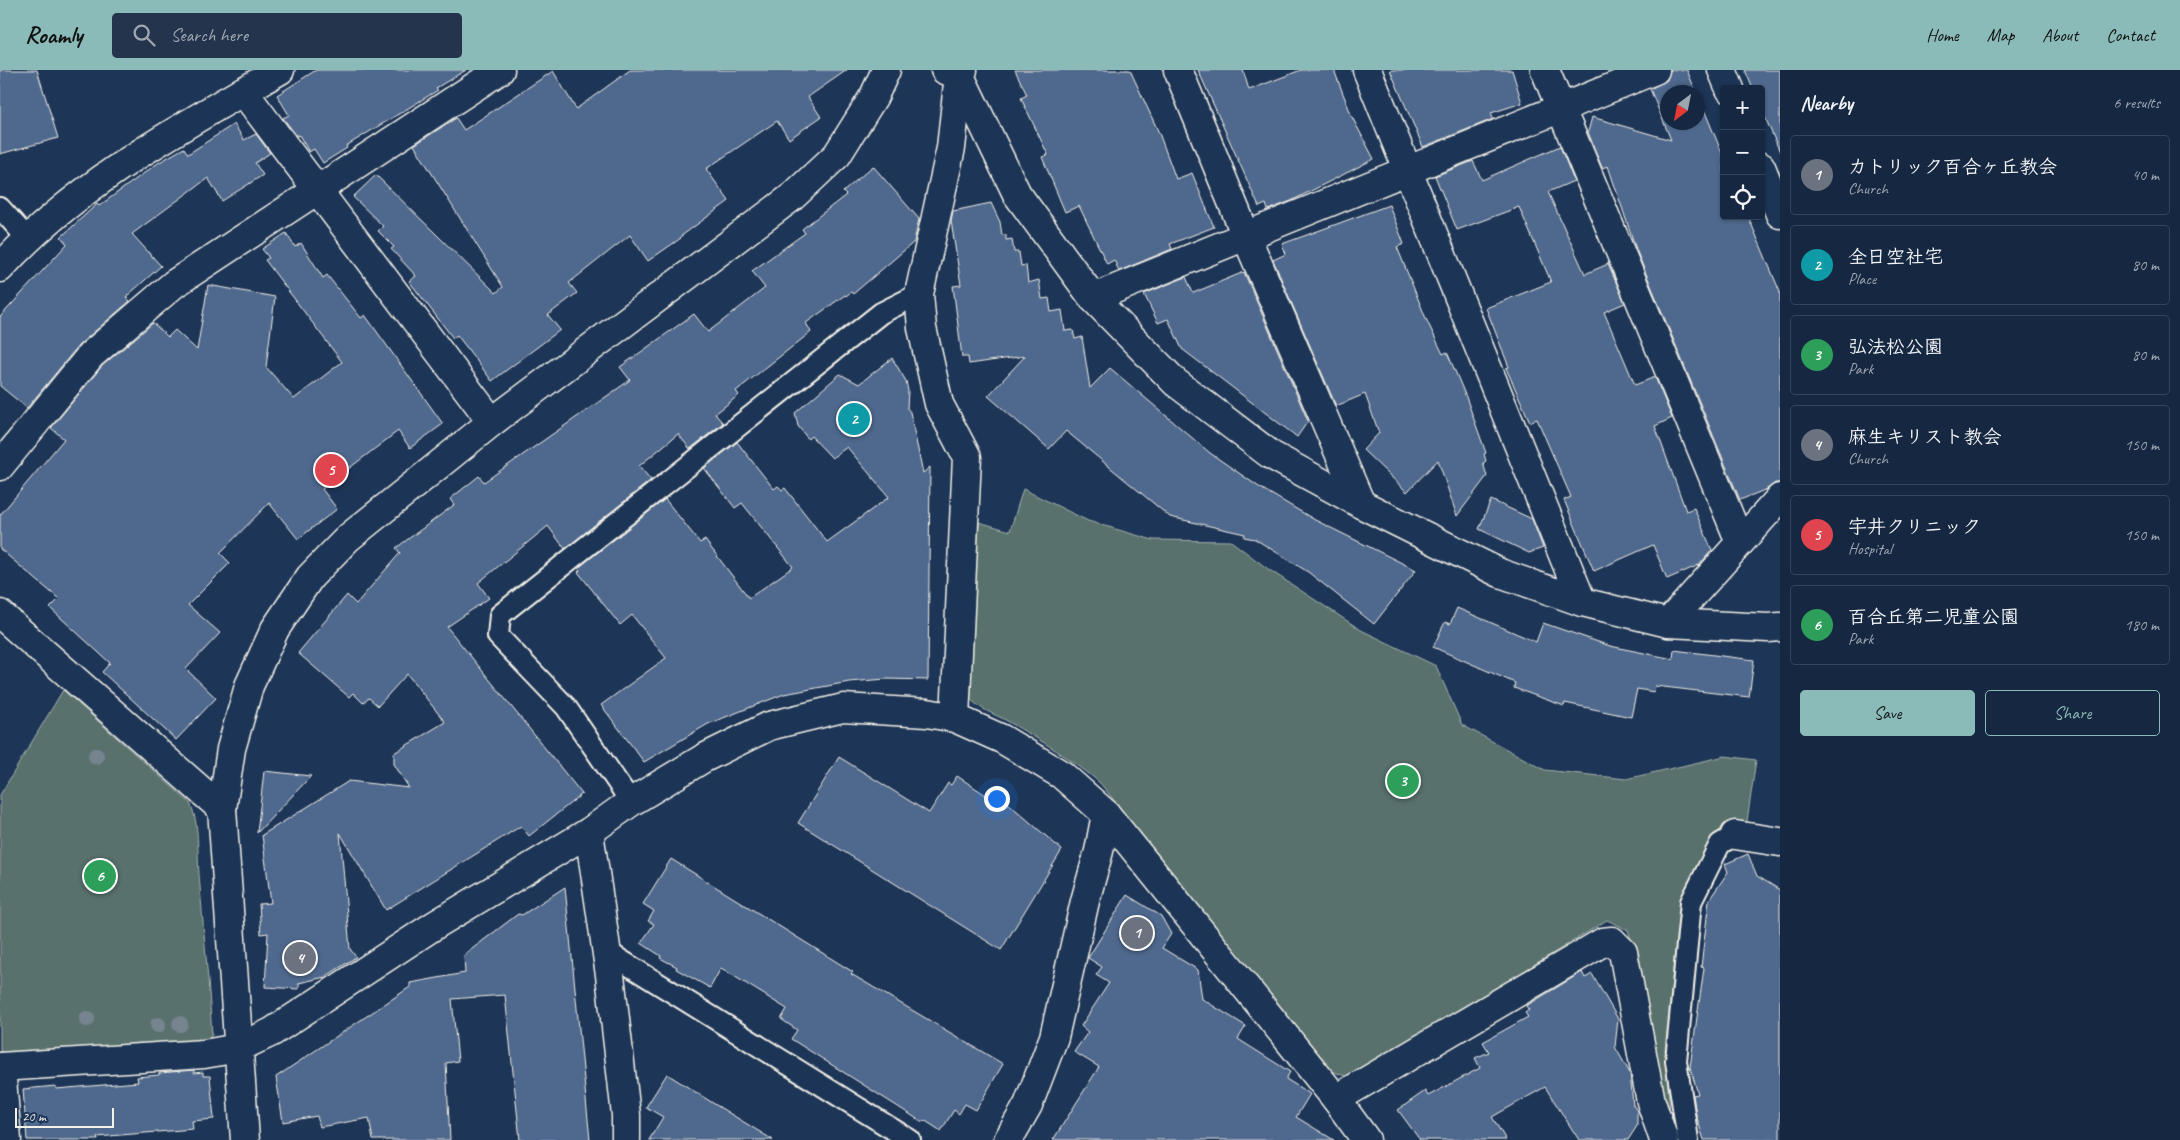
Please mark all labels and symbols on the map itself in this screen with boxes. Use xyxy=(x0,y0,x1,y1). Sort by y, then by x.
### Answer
north arrow xyxy=(1660,85,1705,130)
pin: 2 xyxy=(838,400,870,438)
pin: 5 xyxy=(315,451,347,489)
pin: 3 xyxy=(1387,762,1419,800)
your location xyxy=(984,786,1010,812)
pin: 6 xyxy=(84,857,116,895)
pin: 1 xyxy=(1121,914,1153,952)
pin: 4 xyxy=(284,939,316,977)
scale bar xyxy=(15,1105,114,1128)

